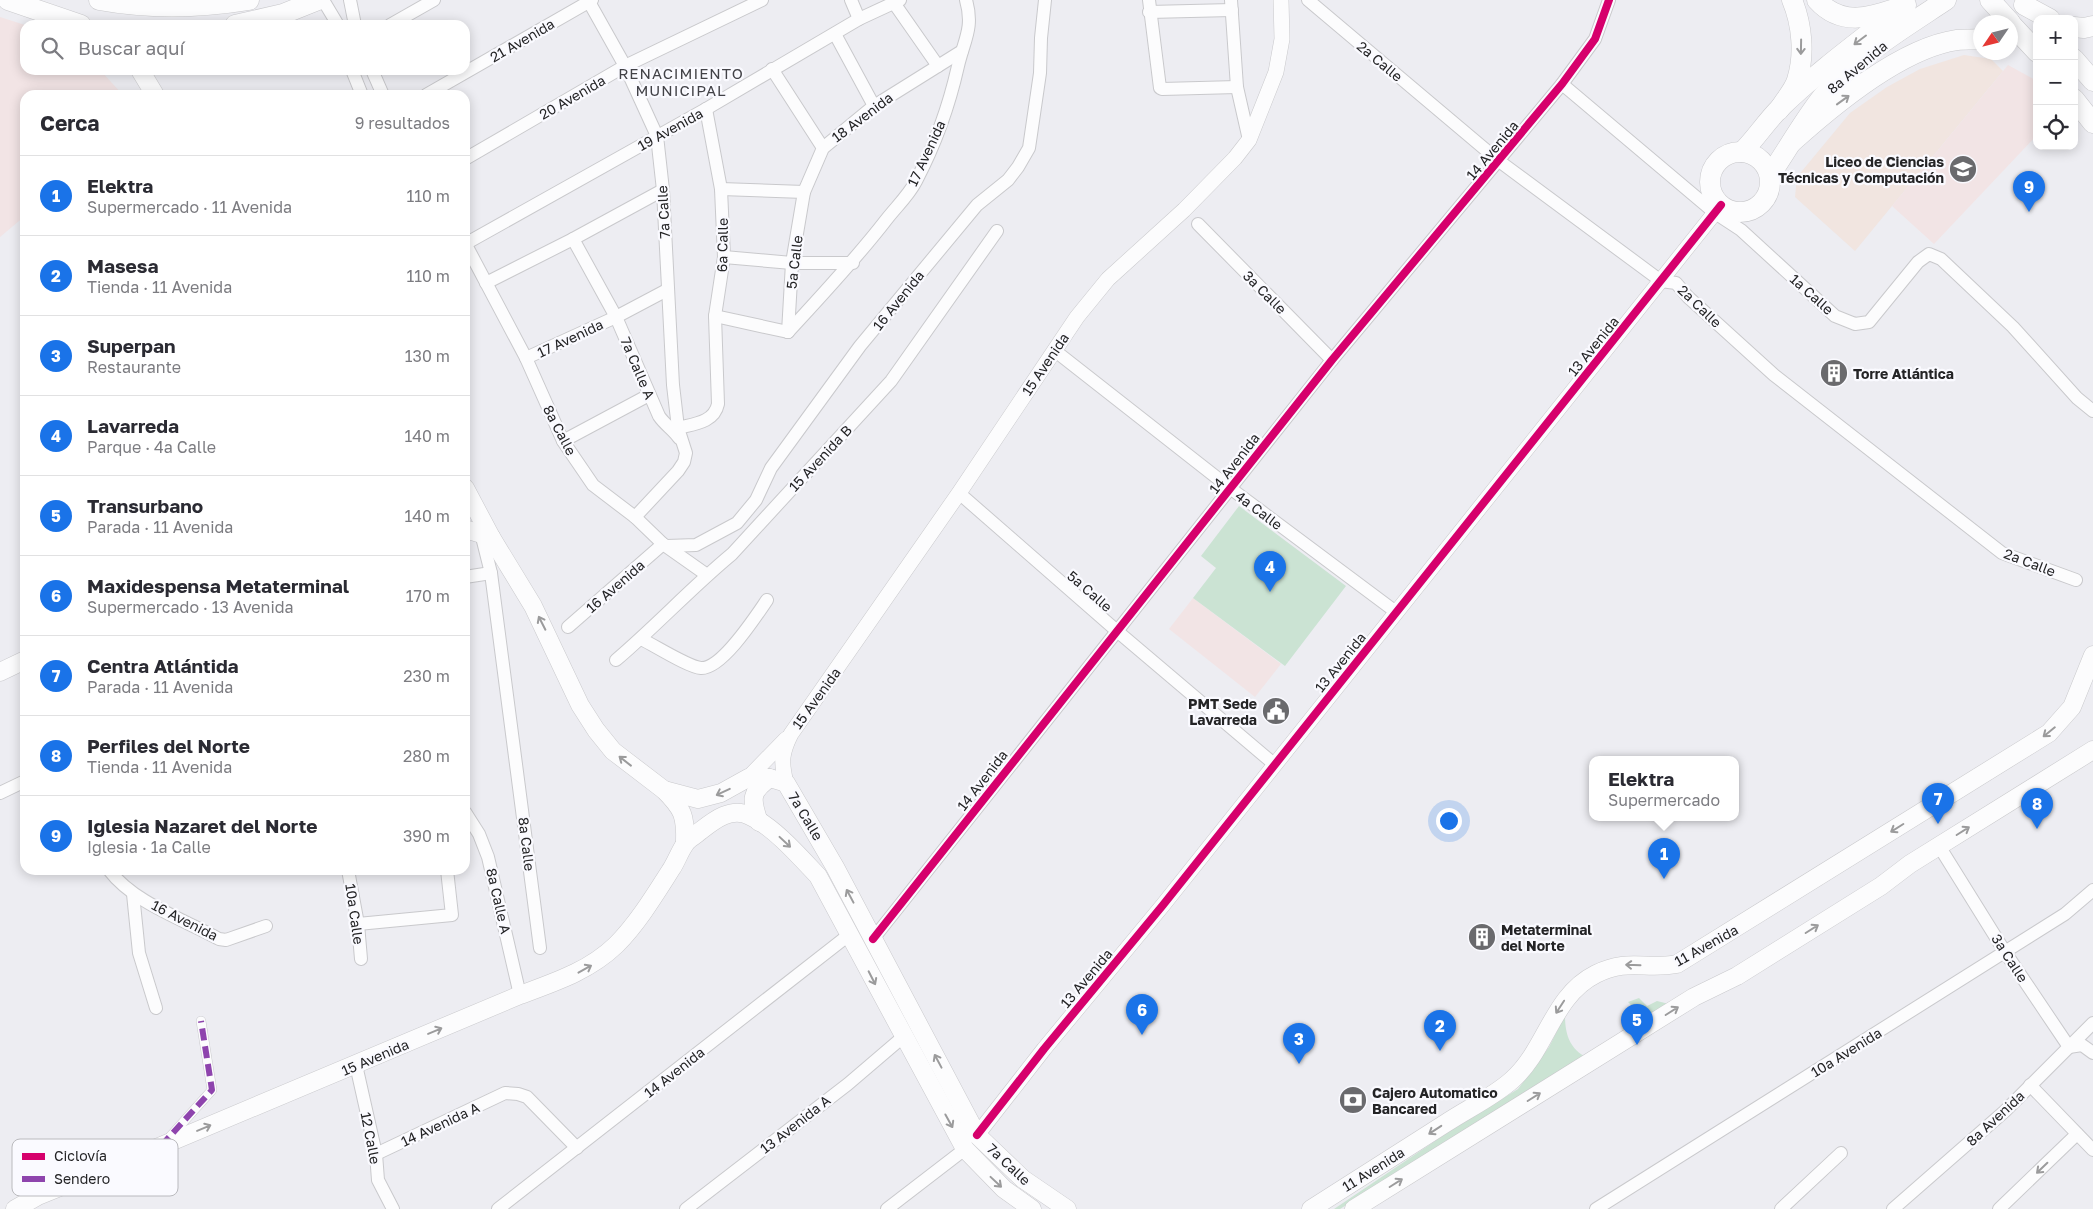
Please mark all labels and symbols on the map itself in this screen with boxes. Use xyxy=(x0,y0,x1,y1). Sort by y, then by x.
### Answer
street label: 21 Avenida xyxy=(487,15,557,65)
north arrow xyxy=(1973,15,2018,60)
one-way arrow xyxy=(1854,35,1867,46)
street label: 2a Calle xyxy=(1354,37,1406,85)
street label: 8a Avenida xyxy=(1824,37,1890,97)
one-way arrow xyxy=(1796,39,1806,55)
district label: RENACIMIENTO MUNICIPAL xyxy=(618,64,744,99)
street label: 20 Avenida xyxy=(536,71,608,123)
street label: 18 Avenida xyxy=(828,89,896,145)
one-way arrow xyxy=(1836,95,1850,105)
street label: 19 Avenida xyxy=(634,104,706,154)
street label: 17 Avenida xyxy=(903,117,949,189)
street label: 14 Avenida xyxy=(1462,117,1522,183)
place label: Liceo de Ciencias Técnicas y Computación xyxy=(1778,153,1944,186)
school or university icon: Liceo de Ciencias Técnicas y Computación xyxy=(1948,154,1978,184)
pin: 9 xyxy=(2013,171,2045,212)
street label: 7a Calle xyxy=(653,185,673,239)
street label: 6a Calle xyxy=(713,218,731,272)
street label: 5a Calle xyxy=(782,234,806,290)
street label: 16 Avenida xyxy=(869,267,927,333)
street label: 3a Calle xyxy=(1240,267,1290,317)
street label: 1a Calle xyxy=(1787,270,1837,318)
street label: 2a Calle xyxy=(1675,281,1725,331)
street label: 13 Avenida xyxy=(1564,313,1622,379)
street label: 17 Avenida xyxy=(534,315,606,361)
street label: 15 Avenida xyxy=(1018,330,1072,398)
street label: 7a Calle A xyxy=(617,334,659,402)
building icon: Torre Atlántica xyxy=(1819,358,1849,388)
place label: Torre Atlántica xyxy=(1853,365,1954,382)
street label: 8a Calle xyxy=(540,402,580,458)
street label: 15 Avenida B xyxy=(785,421,855,495)
street label: 14 Avenida xyxy=(1205,429,1263,497)
street label: 4a Calle xyxy=(1232,487,1286,533)
street label: 2a Calle xyxy=(2002,544,2058,580)
pin: 4 xyxy=(1254,551,1286,592)
street label: 16 Avenida xyxy=(582,556,648,616)
street label: 5a Calle xyxy=(1064,567,1116,615)
one-way arrow xyxy=(537,616,546,631)
street label: 13 Avenida xyxy=(1311,629,1369,695)
street label: 15 Avenida xyxy=(788,664,844,732)
place label: PMT Sede Lavarreda xyxy=(1188,695,1257,728)
public building icon: PMT Sede Lavarreda xyxy=(1261,696,1291,726)
one-way arrow xyxy=(2043,727,2056,738)
street label: 14 Avenida xyxy=(953,746,1011,814)
one-way arrow xyxy=(619,755,632,766)
pin: 7 xyxy=(1922,783,1954,824)
one-way arrow xyxy=(716,787,731,797)
pin: 8 xyxy=(2021,788,2053,829)
street label: 7a Calle xyxy=(785,789,827,843)
your location xyxy=(1436,808,1462,834)
street label: 8a Calle xyxy=(515,816,539,872)
one-way arrow xyxy=(1890,824,1904,834)
one-way arrow xyxy=(1955,826,1969,836)
one-way arrow xyxy=(779,836,791,848)
pin: 1 xyxy=(1648,838,1680,879)
street label: 8a Calle A xyxy=(483,866,515,936)
street label: 10a Calle xyxy=(342,882,368,946)
one-way arrow xyxy=(845,889,855,904)
street label: 16 Avenida xyxy=(149,896,221,944)
place label: Metaterminal del Norte xyxy=(1501,921,1592,954)
street label: 11 Avenida xyxy=(1671,921,1741,969)
building icon: Metaterminal del Norte xyxy=(1467,922,1497,952)
one-way arrow xyxy=(1805,924,1819,935)
street label: 3a Calle xyxy=(1988,931,2032,985)
street label: 13 Avenida xyxy=(1056,945,1116,1011)
one-way arrow xyxy=(1625,960,1642,970)
one-way arrow xyxy=(577,963,591,973)
one-way arrow xyxy=(868,970,877,985)
pin: 6 xyxy=(1126,994,1158,1035)
one-way arrow xyxy=(1555,1000,1565,1014)
pin: 5 xyxy=(1621,1004,1653,1045)
one-way arrow xyxy=(1665,1006,1679,1017)
pin: 2 xyxy=(1424,1010,1456,1051)
pin: 3 xyxy=(1283,1023,1315,1064)
street label: 10a Avenida xyxy=(1808,1024,1884,1080)
one-way arrow xyxy=(427,1026,442,1036)
street label: 15 Avenida xyxy=(339,1035,411,1079)
street label: 14 Avenida xyxy=(640,1043,708,1101)
one-way arrow xyxy=(933,1054,942,1069)
place label: Cajero Automatico Bancared xyxy=(1372,1084,1498,1117)
bank icon: Cajero Automatico Bancared xyxy=(1338,1085,1368,1115)
street label: 8a Avenida xyxy=(1962,1087,2028,1149)
street label: 13 Avenida A xyxy=(756,1091,834,1157)
one-way arrow xyxy=(1526,1092,1540,1102)
street label: 14 Avenida A xyxy=(398,1098,483,1150)
street label: 12 Calle xyxy=(358,1110,384,1166)
one-way arrow xyxy=(944,1113,954,1128)
one-way arrow xyxy=(197,1123,212,1132)
one-way arrow xyxy=(1428,1126,1442,1136)
legend xyxy=(12,1139,178,1196)
street label: 7a Calle xyxy=(984,1140,1034,1188)
street label: 11 Avenida xyxy=(1339,1143,1407,1195)
text: Ciclovía xyxy=(54,1147,107,1164)
one-way arrow xyxy=(2035,1162,2048,1174)
text: Sendero xyxy=(54,1170,110,1187)
one-way arrow xyxy=(990,1176,1002,1188)
one-way arrow xyxy=(1388,1178,1402,1188)

